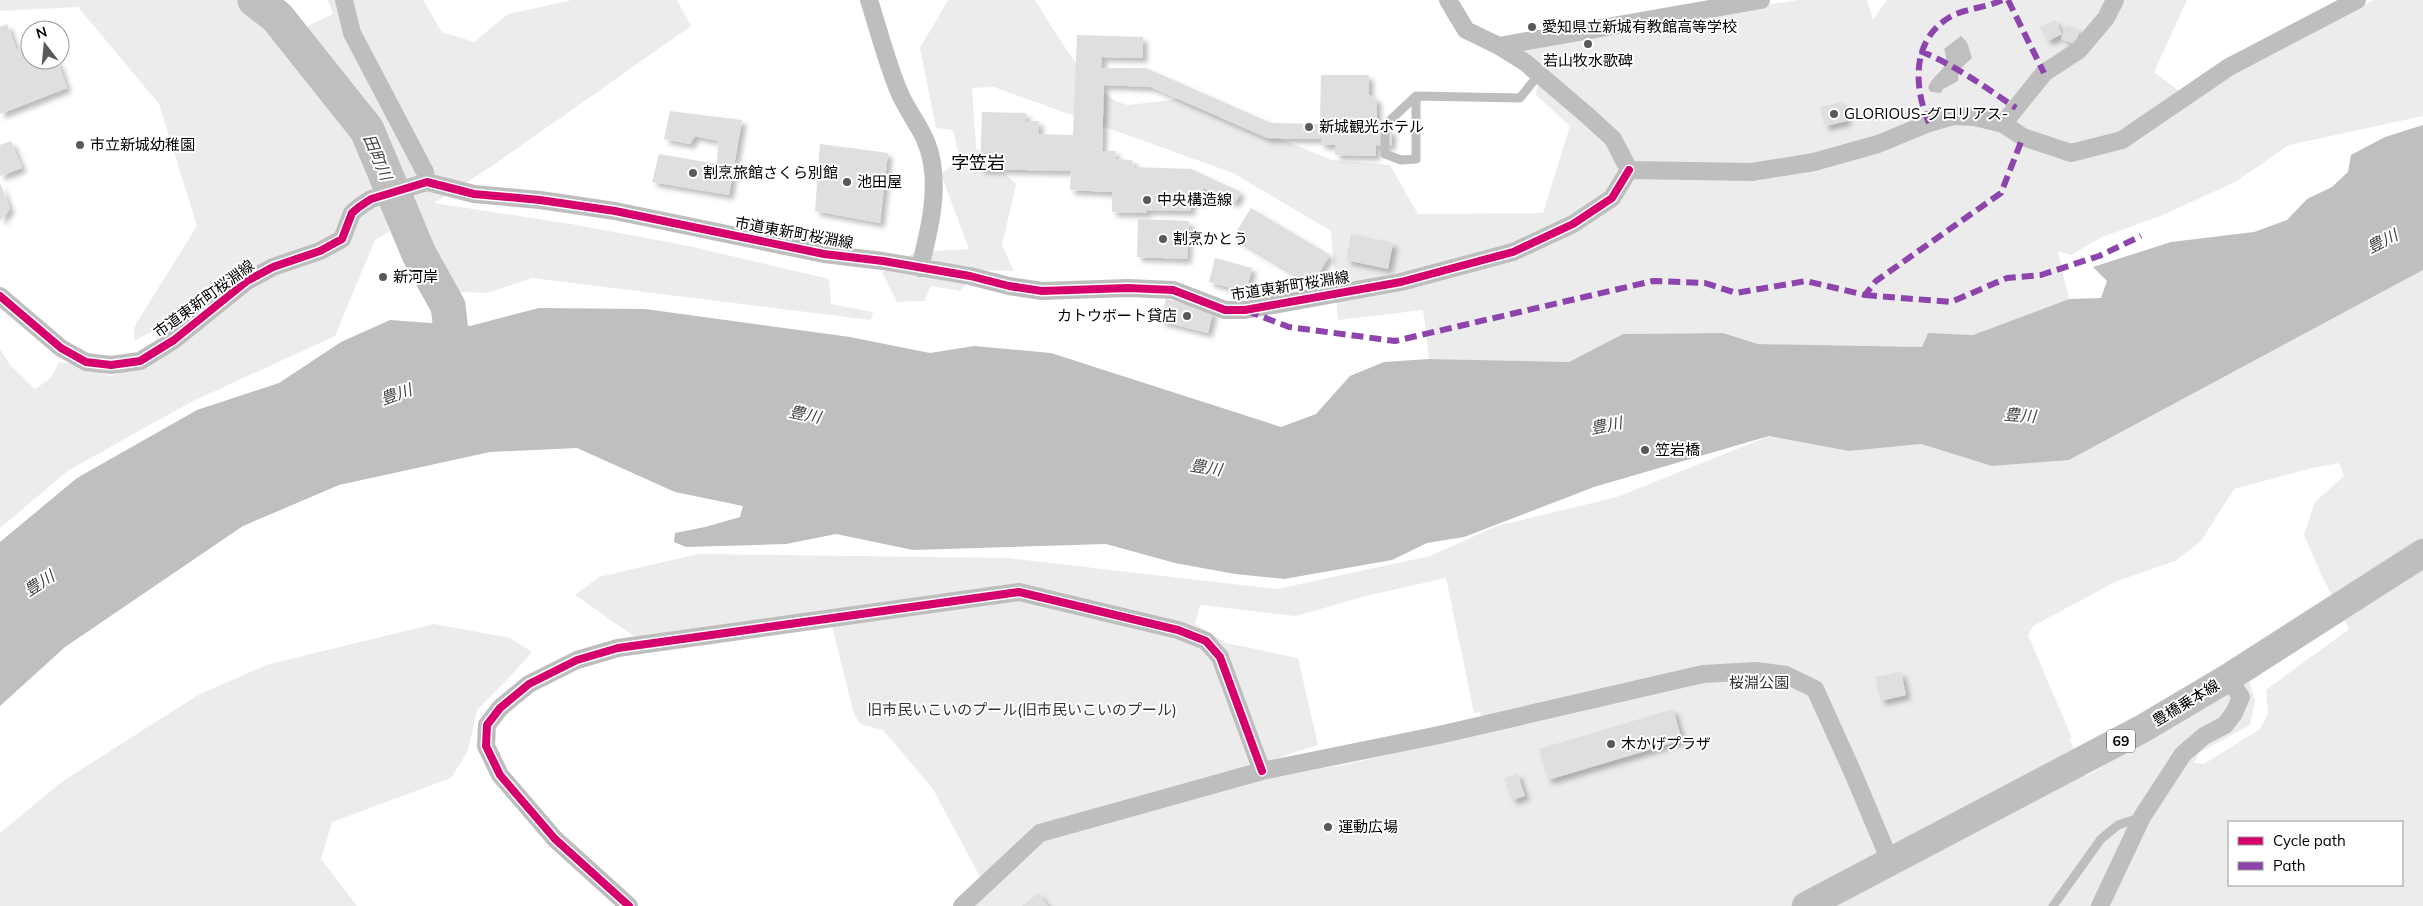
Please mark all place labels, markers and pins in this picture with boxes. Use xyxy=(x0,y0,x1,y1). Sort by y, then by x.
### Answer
place label: 愛知県立新城有教館高等学校 xyxy=(1542,17,1737,36)
marker: 愛知県立新城有教館高等学校 xyxy=(1526,21,1538,33)
marker: 若山牧水歌碑 xyxy=(1582,38,1594,50)
place label: 若山牧水歌碑 xyxy=(1543,51,1633,70)
place label: GLORIOUS-グロリアス- xyxy=(1844,104,2008,123)
marker: GLORIOUS-グロリアス- xyxy=(1828,108,1840,120)
place label: 新城観光ホテル xyxy=(1319,117,1424,136)
marker: 新城観光ホテル xyxy=(1303,121,1315,133)
place label: 市立新城幼稚園 xyxy=(90,135,195,154)
marker: 市立新城幼稚園 xyxy=(74,139,86,151)
place label: 割烹旅館さくら別館 xyxy=(703,163,838,182)
marker: 割烹旅館さくら別館 xyxy=(687,167,699,179)
place label: 池田屋 xyxy=(857,172,902,191)
marker: 池田屋 xyxy=(841,176,853,188)
place label: 中央構造線 xyxy=(1157,190,1232,209)
marker: 中央構造線 xyxy=(1141,194,1153,206)
place label: 割烹かとう xyxy=(1173,229,1248,248)
marker: 割烹かとう xyxy=(1157,233,1169,245)
place label: 新河岸 xyxy=(393,267,438,286)
marker: 新河岸 xyxy=(377,271,389,283)
place label: カトウボート貸店 xyxy=(1057,306,1177,325)
marker: カトウボート貸店 xyxy=(1181,310,1193,322)
place label: 笠岩橋 xyxy=(1655,440,1700,459)
marker: 笠岩橋 xyxy=(1639,444,1651,456)
place label: 木かげプラザ xyxy=(1621,734,1711,753)
marker: 木かげプラザ xyxy=(1605,738,1617,750)
place label: 運動広場 xyxy=(1338,817,1398,836)
marker: 運動広場 xyxy=(1322,821,1334,833)

